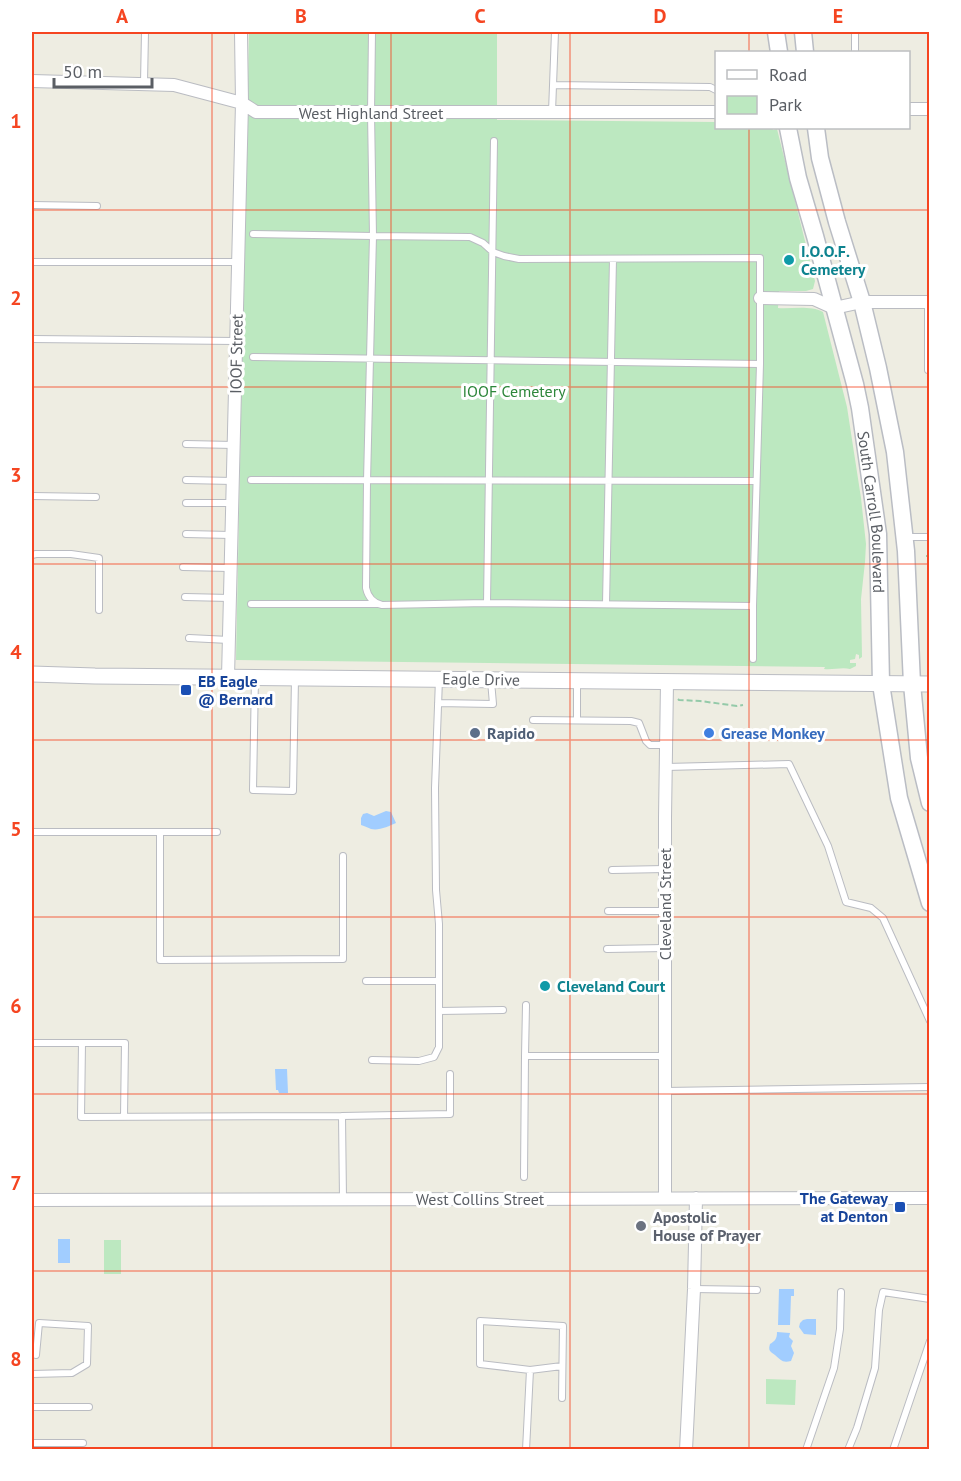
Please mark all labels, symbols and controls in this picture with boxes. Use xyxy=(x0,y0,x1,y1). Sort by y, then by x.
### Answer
text: A xyxy=(116,3,129,29)
text: B xyxy=(295,3,307,29)
text: C xyxy=(474,3,486,29)
text: D xyxy=(654,3,667,29)
text: E xyxy=(833,3,843,29)
scale bar xyxy=(54,51,152,89)
legend xyxy=(715,51,910,129)
text: 50 m xyxy=(63,60,102,83)
text: Road xyxy=(769,63,807,86)
text: Park xyxy=(769,93,802,116)
street label: West Highland Street xyxy=(299,103,444,123)
text: 1 xyxy=(10,108,22,134)
place label: I.O.O.F. Cemetery xyxy=(801,241,866,279)
marker: I.O.O.F. Cemetery xyxy=(782,253,796,267)
text: 2 xyxy=(10,285,22,311)
street label: IOOF Street xyxy=(225,313,247,394)
park label: IOOF Cemetery xyxy=(462,381,566,401)
street label: South Carroll Boulevard xyxy=(853,430,889,593)
text: 3 xyxy=(10,462,22,488)
text: 4 xyxy=(10,639,22,665)
street label: Eagle Drive xyxy=(442,668,520,690)
place label: EB Eagle @ Bernard xyxy=(198,671,273,709)
marker: EB Eagle @ Bernard xyxy=(179,683,193,697)
place label: Rapido xyxy=(487,723,535,743)
place label: Grease Monkey xyxy=(721,723,825,743)
marker: Rapido xyxy=(468,726,482,740)
marker: Grease Monkey xyxy=(702,726,716,740)
text: 5 xyxy=(10,816,22,842)
street label: Cleveland Street xyxy=(655,847,675,960)
place label: Cleveland Court xyxy=(557,976,666,996)
marker: Cleveland Court xyxy=(538,979,552,993)
text: 6 xyxy=(10,993,22,1019)
text: 7 xyxy=(10,1170,22,1196)
place label: The Gateway at Denton xyxy=(800,1188,888,1226)
street label: West Collins Street xyxy=(416,1189,545,1209)
marker: The Gateway at Denton xyxy=(893,1200,907,1214)
place label: Apostolic House of Prayer xyxy=(653,1207,761,1245)
marker: Apostolic House of Prayer xyxy=(634,1219,648,1233)
text: 8 xyxy=(10,1346,22,1372)

